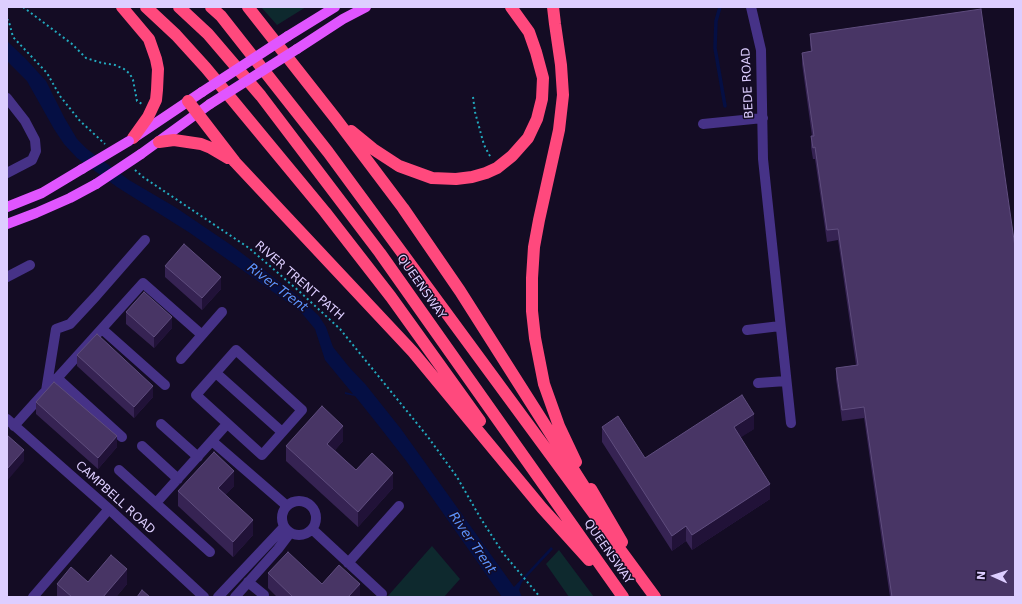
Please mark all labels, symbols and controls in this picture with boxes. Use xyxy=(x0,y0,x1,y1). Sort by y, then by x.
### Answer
street label: BEDE ROAD xyxy=(739,47,757,119)
street label: RIVER TRENT PATH xyxy=(252,238,346,324)
street label: QUEENSWAY xyxy=(393,252,449,322)
water label: River Trent xyxy=(244,260,310,316)
street label: CAMPBELL ROAD xyxy=(72,458,158,538)
water label: River Trent xyxy=(445,509,499,577)
street label: QUEENSWAY xyxy=(580,517,636,587)
north arrow xyxy=(974,556,1014,596)
text: N xyxy=(975,570,988,580)

